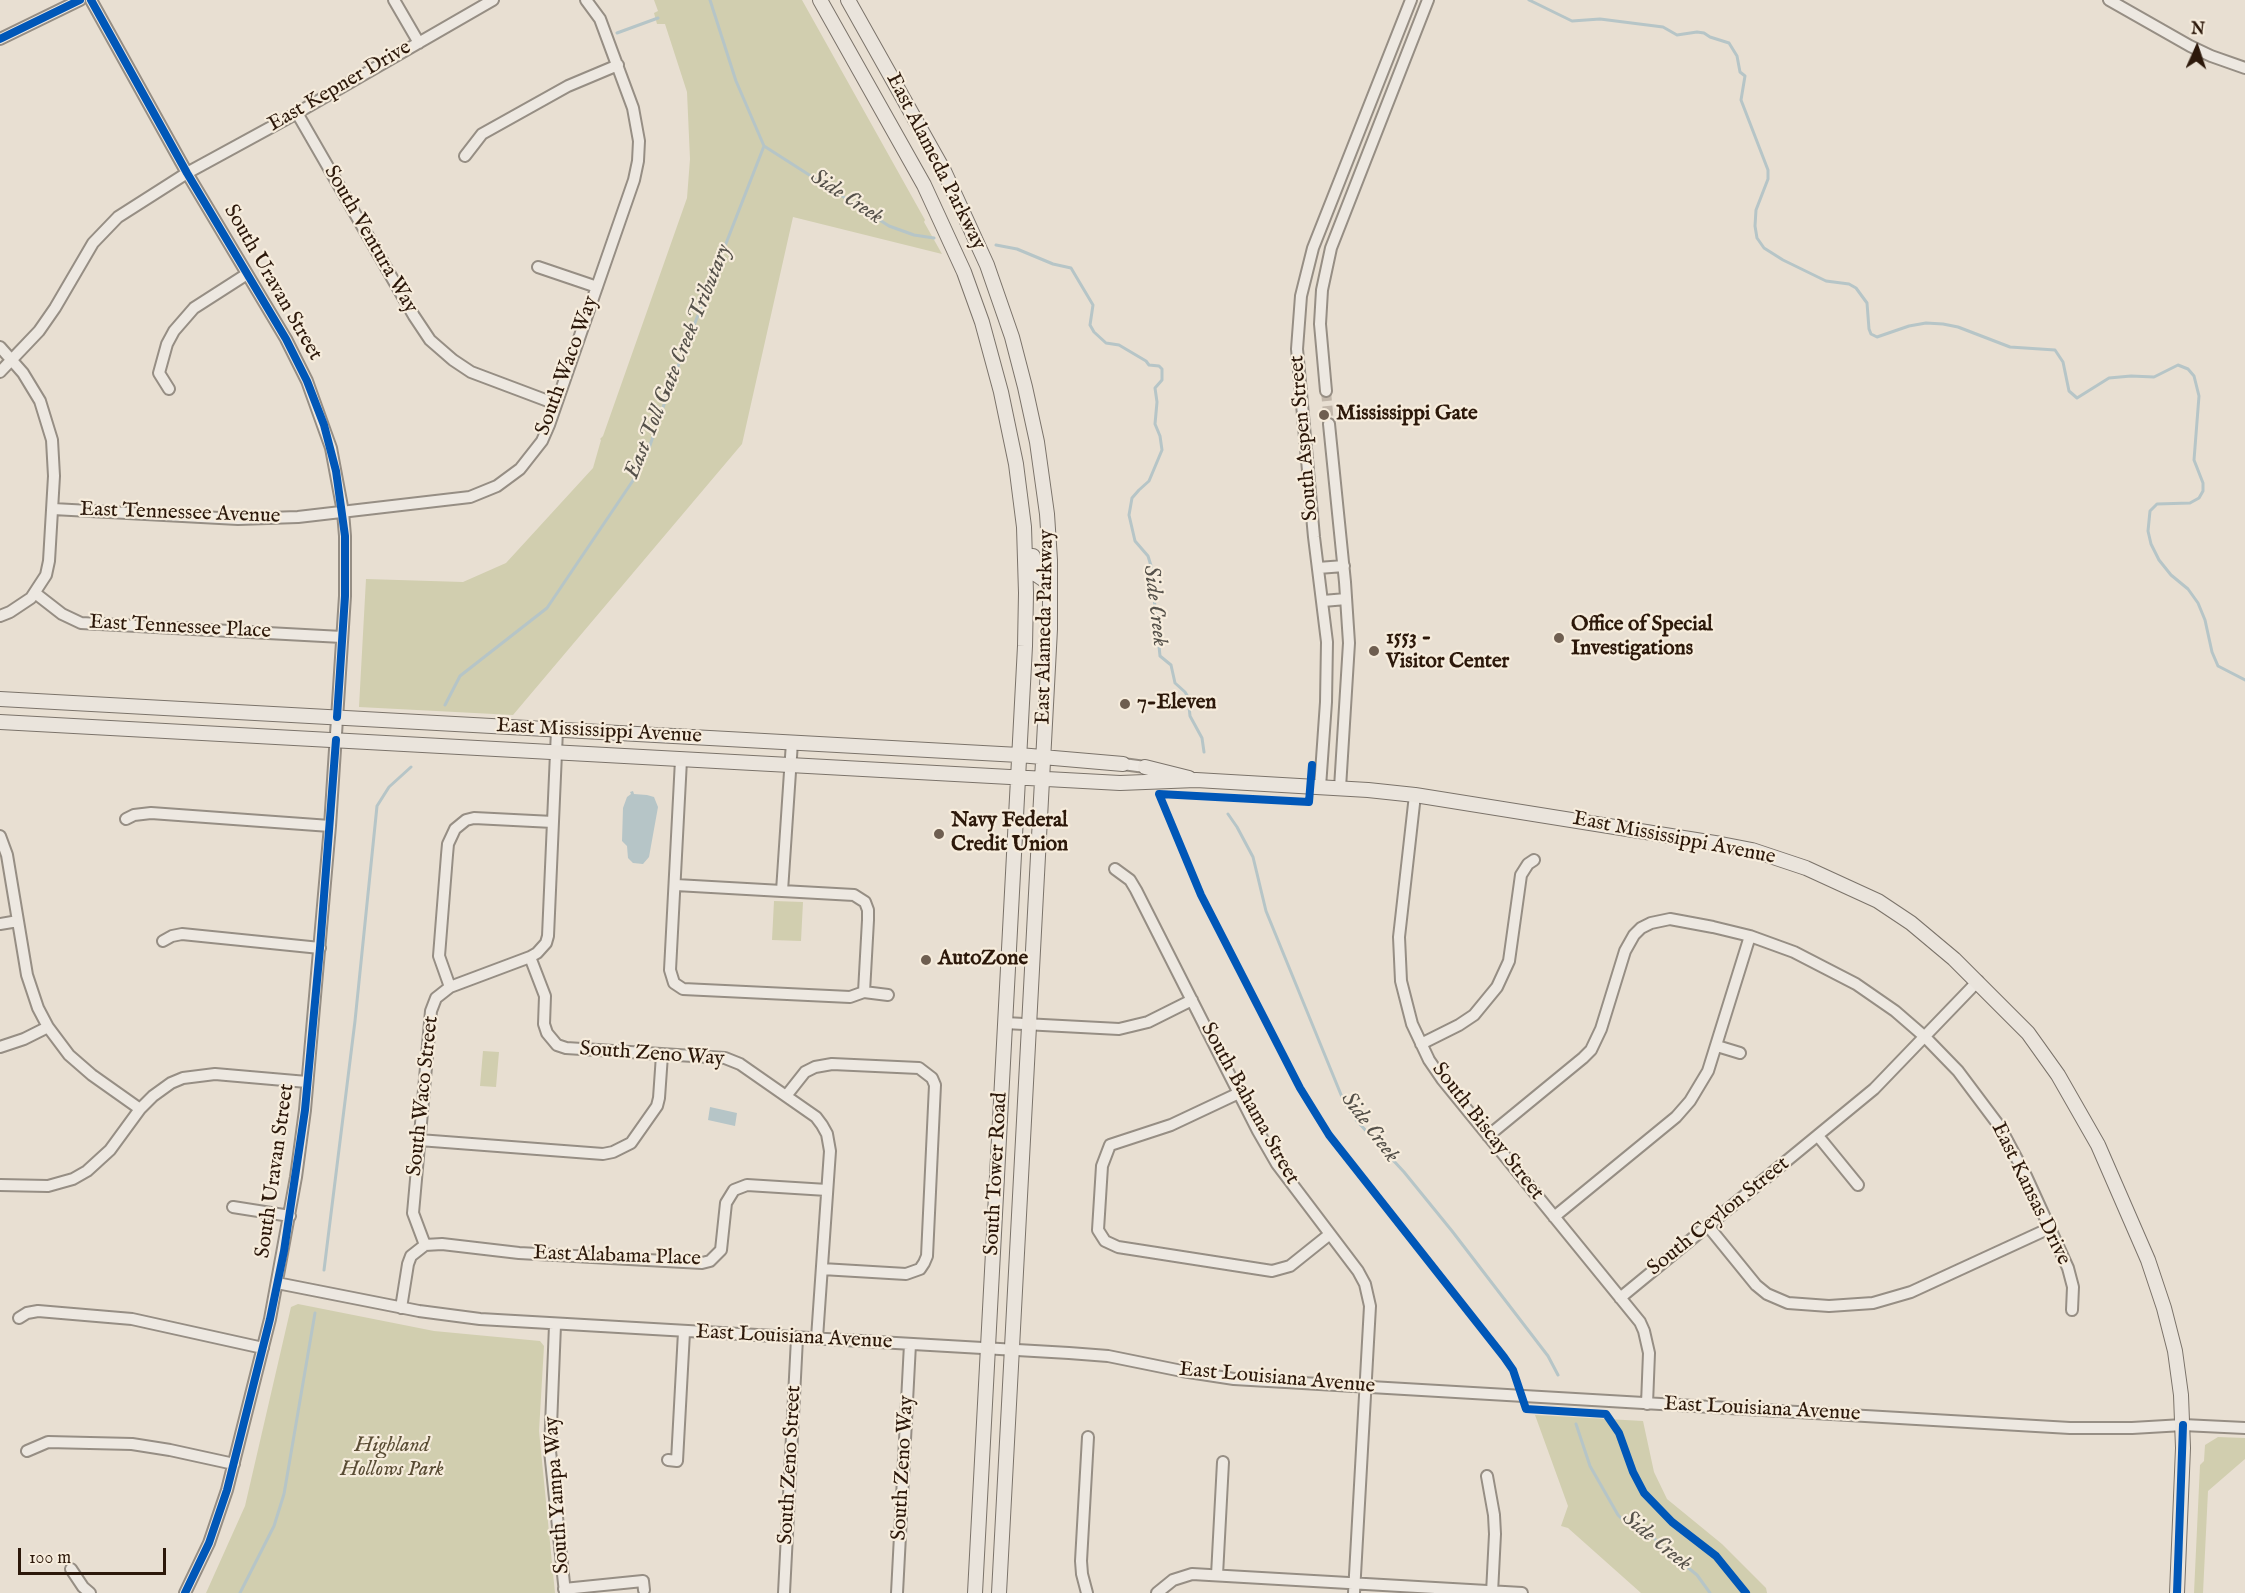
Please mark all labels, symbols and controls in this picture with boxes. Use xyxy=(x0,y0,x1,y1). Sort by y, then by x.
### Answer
north arrow xyxy=(2167,18,2227,78)
text: N xyxy=(2191,20,2205,40)
street label: East Kepner Drive xyxy=(264,36,416,138)
street label: East Alameda Parkway xyxy=(879,69,991,255)
street label: South Ventura Way xyxy=(317,162,423,318)
water label: Side Creek xyxy=(805,165,887,231)
street label: South Uravan Street xyxy=(217,201,327,365)
water label: East Toll Gate Creek Tributary xyxy=(620,241,738,483)
street label: South Waco Way xyxy=(531,293,605,439)
street label: South Aspen Street xyxy=(1285,354,1325,522)
place label: Mississippi Gate xyxy=(1336,402,1478,428)
marker: Mississippi Gate xyxy=(1317,408,1331,422)
street label: East Tennessee Avenue xyxy=(79,498,281,530)
street label: East Alameda Parkway xyxy=(1032,529,1060,725)
water label: Side Creek xyxy=(1136,564,1172,648)
street label: East Tennessee Place xyxy=(88,611,272,645)
place label: Office of Special Investigations xyxy=(1571,613,1713,663)
place label: 1553 - Visitor Center xyxy=(1386,626,1509,676)
marker: Office of Special Investigations xyxy=(1552,631,1566,645)
marker: 1553 - Visitor Center xyxy=(1367,644,1381,658)
place label: 7-Eleven xyxy=(1137,691,1216,717)
marker: 7-Eleven xyxy=(1118,697,1132,711)
street label: East Mississippi Avenue xyxy=(496,714,702,750)
street label: East Mississippi Avenue xyxy=(1571,807,1777,871)
place label: Navy Federal Credit Union xyxy=(951,809,1068,859)
marker: Navy Federal Credit Union xyxy=(932,827,946,841)
place label: AutoZone xyxy=(938,947,1028,973)
marker: AutoZone xyxy=(919,953,933,967)
street label: South Waco Street xyxy=(403,1015,445,1177)
street label: South Bahama Street xyxy=(1194,1019,1304,1189)
street label: South Zeno Way xyxy=(579,1037,725,1073)
street label: South Biscay Street xyxy=(1425,1058,1549,1206)
street label: South Uravan Street xyxy=(251,1082,301,1260)
water label: Side Creek xyxy=(1334,1088,1404,1168)
street label: South Tower Road xyxy=(980,1092,1014,1256)
street label: East Kansas Drive xyxy=(1985,1119,2075,1269)
street label: South Ceylon Street xyxy=(1643,1152,1795,1282)
street label: East Alabama Place xyxy=(533,1241,701,1273)
street label: East Louisiana Avenue xyxy=(695,1320,893,1356)
street label: East Louisiana Avenue xyxy=(1178,1358,1376,1400)
street label: South Zeno Street xyxy=(774,1385,808,1545)
street label: East Louisiana Avenue xyxy=(1663,1392,1861,1428)
street label: South Zeno Way xyxy=(888,1395,920,1541)
street label: South Yampa Way xyxy=(540,1415,576,1575)
park label: Highland Hollows Park xyxy=(340,1434,444,1484)
water label: Side Creek xyxy=(1616,1506,1696,1578)
scale bar xyxy=(21,1536,170,1574)
text: 100 m xyxy=(29,1547,71,1570)

